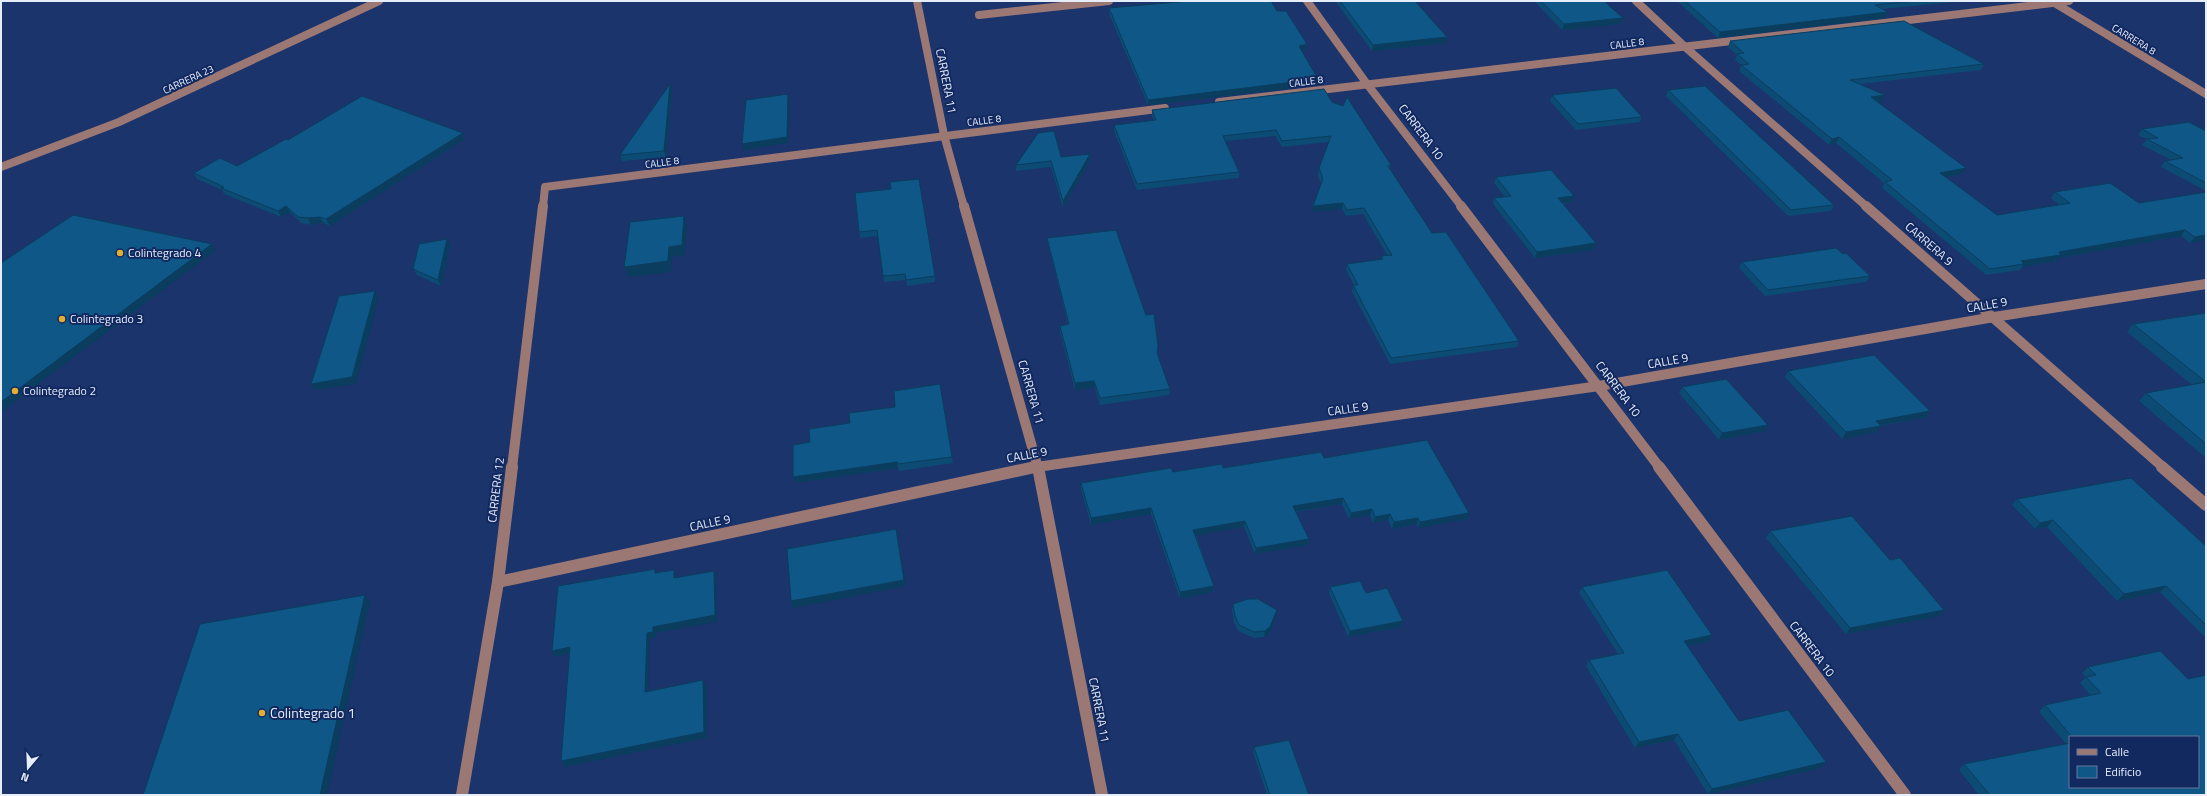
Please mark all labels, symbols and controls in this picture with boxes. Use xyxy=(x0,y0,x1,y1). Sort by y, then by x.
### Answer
street label: CARRERA 8 xyxy=(2109,20,2159,59)
street label: CALLE 8 xyxy=(1609,34,1645,53)
street label: CARRERA 11 xyxy=(931,47,962,115)
street label: CARRERA 23 xyxy=(160,61,216,98)
street label: CALLE 8 xyxy=(1288,72,1324,91)
street label: CARRERA 10 xyxy=(1394,100,1449,164)
street label: CALLE 8 xyxy=(966,111,1002,130)
street label: CALLE 8 xyxy=(644,153,680,172)
street label: CARRERA 9 xyxy=(1901,217,1958,270)
place label: Colintegrado 4 xyxy=(128,243,201,262)
marker: Colintegrado 4 xyxy=(115,248,125,258)
street label: CALLE 9 xyxy=(1965,292,2009,317)
place label: Colintegrado 3 xyxy=(70,309,143,328)
marker: Colintegrado 3 xyxy=(57,314,67,324)
street label: CALLE 9 xyxy=(1646,348,1690,373)
street label: CARRERA 10 xyxy=(1591,357,1646,421)
street label: CARRERA 11 xyxy=(1013,358,1050,426)
place label: Colintegrado 2 xyxy=(23,381,96,400)
marker: Colintegrado 2 xyxy=(10,386,20,396)
street label: CALLE 9 xyxy=(1326,396,1370,421)
street label: CALLE 9 xyxy=(1005,441,1049,468)
street label: CARRERA 12 xyxy=(482,456,509,524)
street label: CALLE 9 xyxy=(688,509,732,536)
street label: CARRERA 10 xyxy=(1785,617,1840,681)
street label: CARRERA 11 xyxy=(1084,676,1115,744)
place label: Colintegrado 1 xyxy=(270,702,355,723)
marker: Colintegrado 1 xyxy=(257,708,267,718)
legend xyxy=(2069,736,2199,788)
text: Calle xyxy=(2105,742,2129,761)
north arrow xyxy=(8,748,48,788)
text: Edificio xyxy=(2105,762,2141,781)
text: N xyxy=(19,769,31,786)

